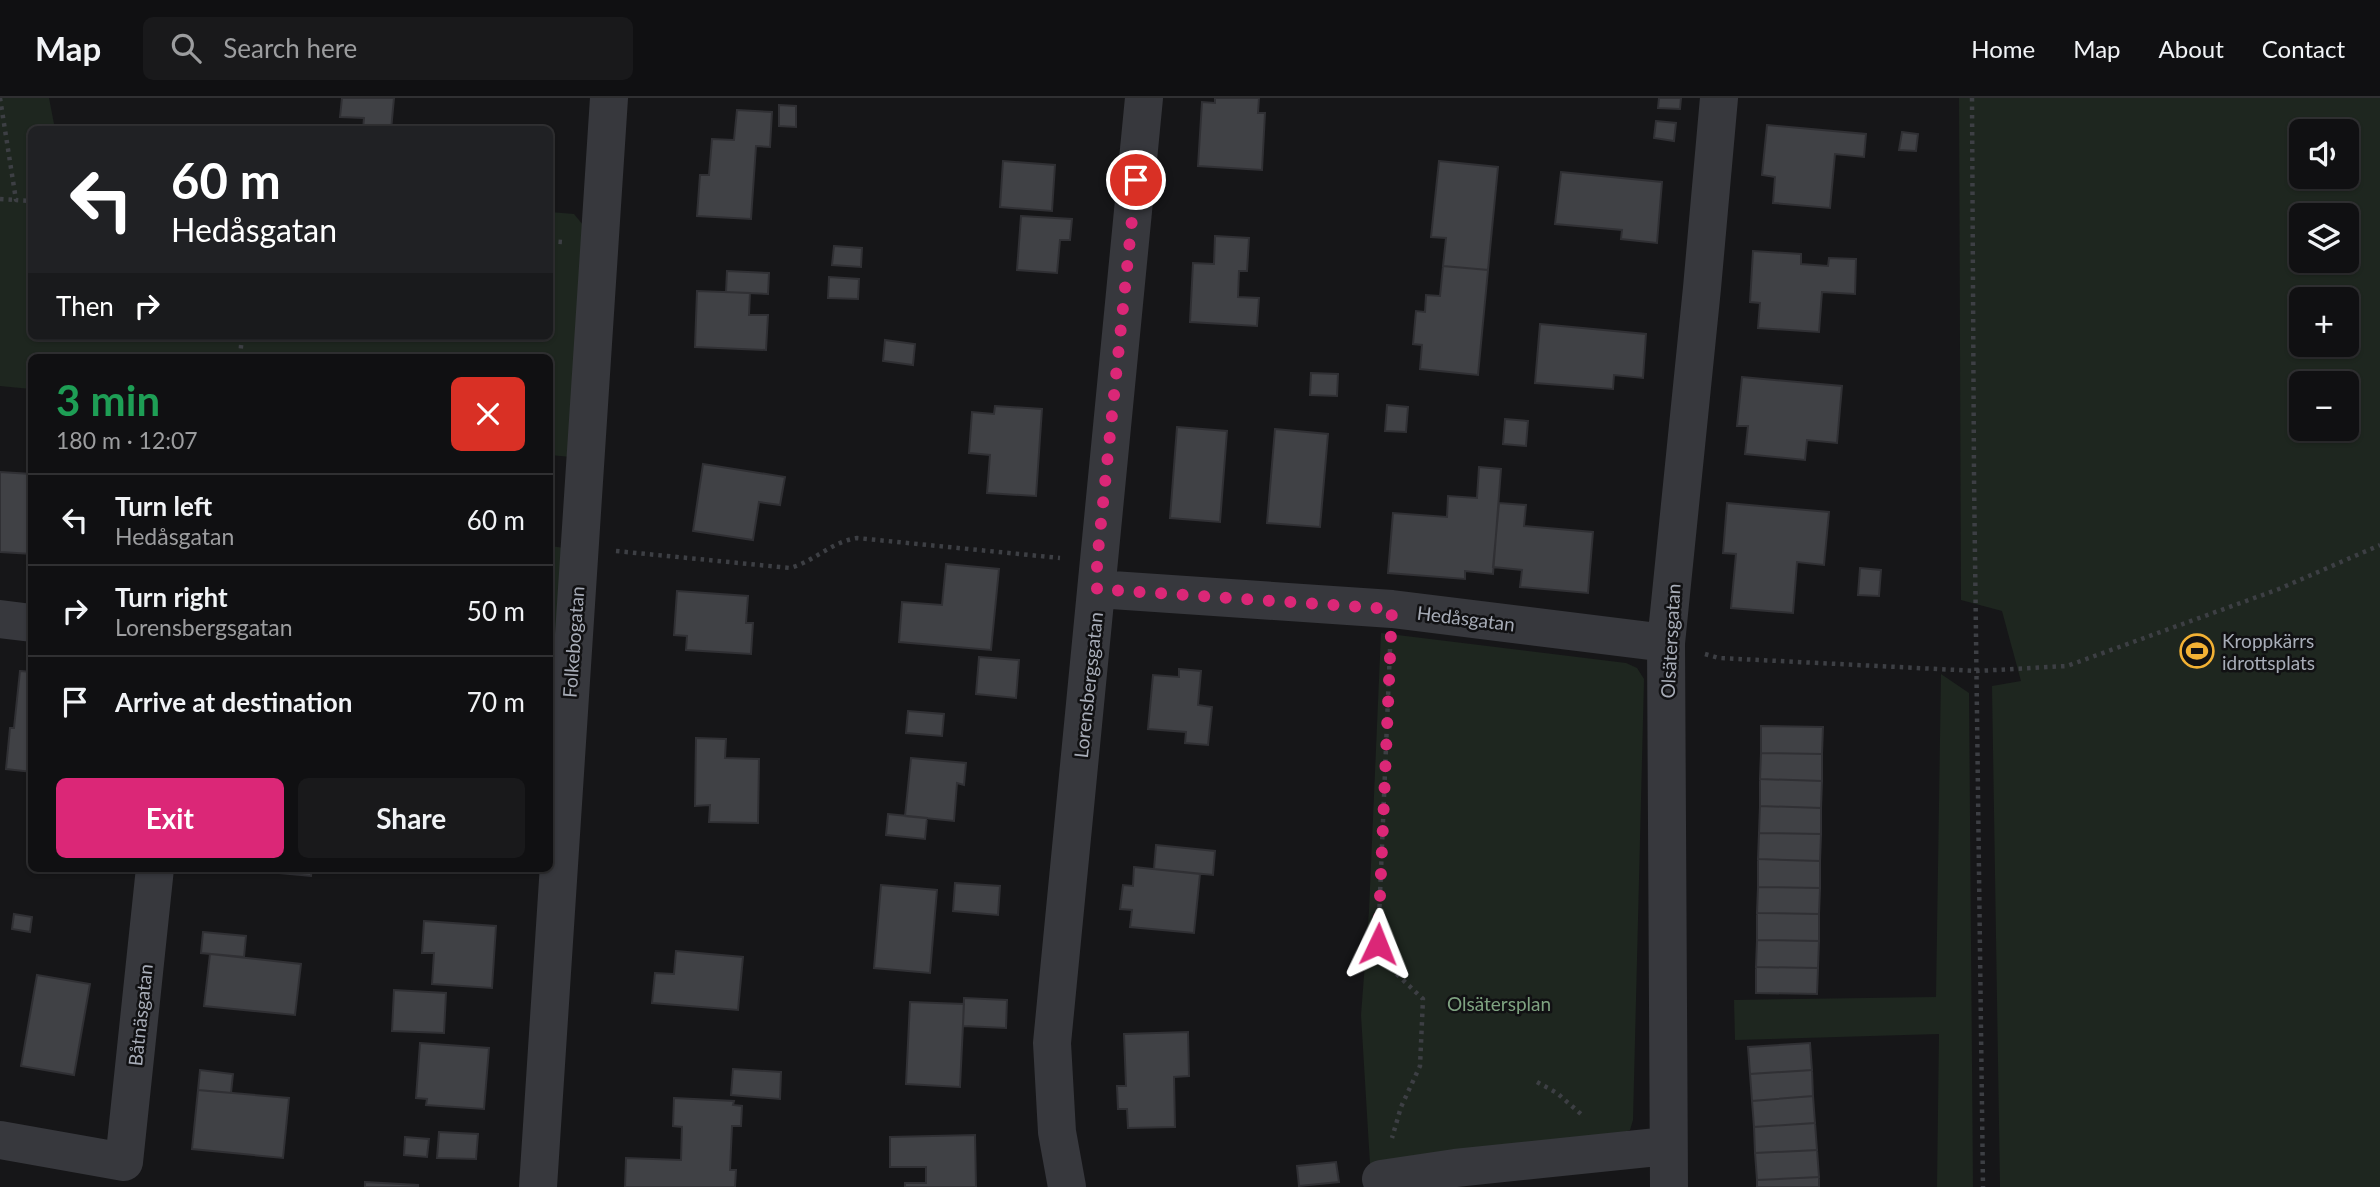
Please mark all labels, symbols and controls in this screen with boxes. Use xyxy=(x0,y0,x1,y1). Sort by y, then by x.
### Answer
search box xyxy=(143,17,633,80)
text: Map xyxy=(35,28,101,68)
icon: search xyxy=(167,29,205,67)
text: Search here xyxy=(223,32,357,64)
text: Home xyxy=(1971,34,2035,63)
text: Map xyxy=(2073,34,2121,63)
text: About xyxy=(2159,34,2224,63)
text: Contact xyxy=(2262,34,2345,63)
map controls xyxy=(2289,119,2359,441)
button: sound xyxy=(2289,119,2359,189)
pin xyxy=(1106,150,1166,210)
text: 60 m xyxy=(171,151,281,209)
icon: left xyxy=(56,154,147,245)
icon: arrive xyxy=(1117,161,1155,199)
button: layers xyxy=(2289,203,2359,273)
text: Hedåsgatan xyxy=(171,210,337,249)
icon: right xyxy=(128,287,166,325)
button: + xyxy=(2289,287,2359,357)
text: Then xyxy=(56,290,114,322)
button: − xyxy=(2289,371,2359,441)
text: 3 min xyxy=(56,375,160,425)
button: close xyxy=(451,377,525,451)
text: 180 m · 12:07 xyxy=(56,426,198,454)
text: Turn left xyxy=(115,490,212,522)
icon: left xyxy=(56,501,94,539)
text: 60 m xyxy=(467,504,525,536)
text: Hedåsgatan xyxy=(115,522,234,550)
text: Turn right xyxy=(115,581,228,613)
street label: Olsätersgatan xyxy=(1656,583,1684,699)
street label: Folkebogatan xyxy=(558,585,588,699)
icon: right xyxy=(56,592,94,630)
text: 50 m xyxy=(467,595,525,627)
street label: Hedåsgatan xyxy=(1416,601,1516,635)
street label: Lorensbergsgatan xyxy=(1069,611,1107,759)
text: Lorensbergsgatan xyxy=(115,613,293,641)
place label: Kroppkärrs idrottsplats xyxy=(2222,629,2315,674)
sports icon: Kroppkärrs idrottsplats xyxy=(2178,632,2216,670)
icon: arrive xyxy=(56,683,94,721)
text: Arrive at destination xyxy=(115,686,352,718)
text: 70 m xyxy=(467,686,525,718)
button: Exit xyxy=(56,778,284,858)
button: Share xyxy=(298,778,525,858)
position arrow xyxy=(1341,907,1415,981)
street label: Båtnäsgatan xyxy=(123,963,157,1067)
park label: Olsätersplan xyxy=(1447,992,1551,1015)

